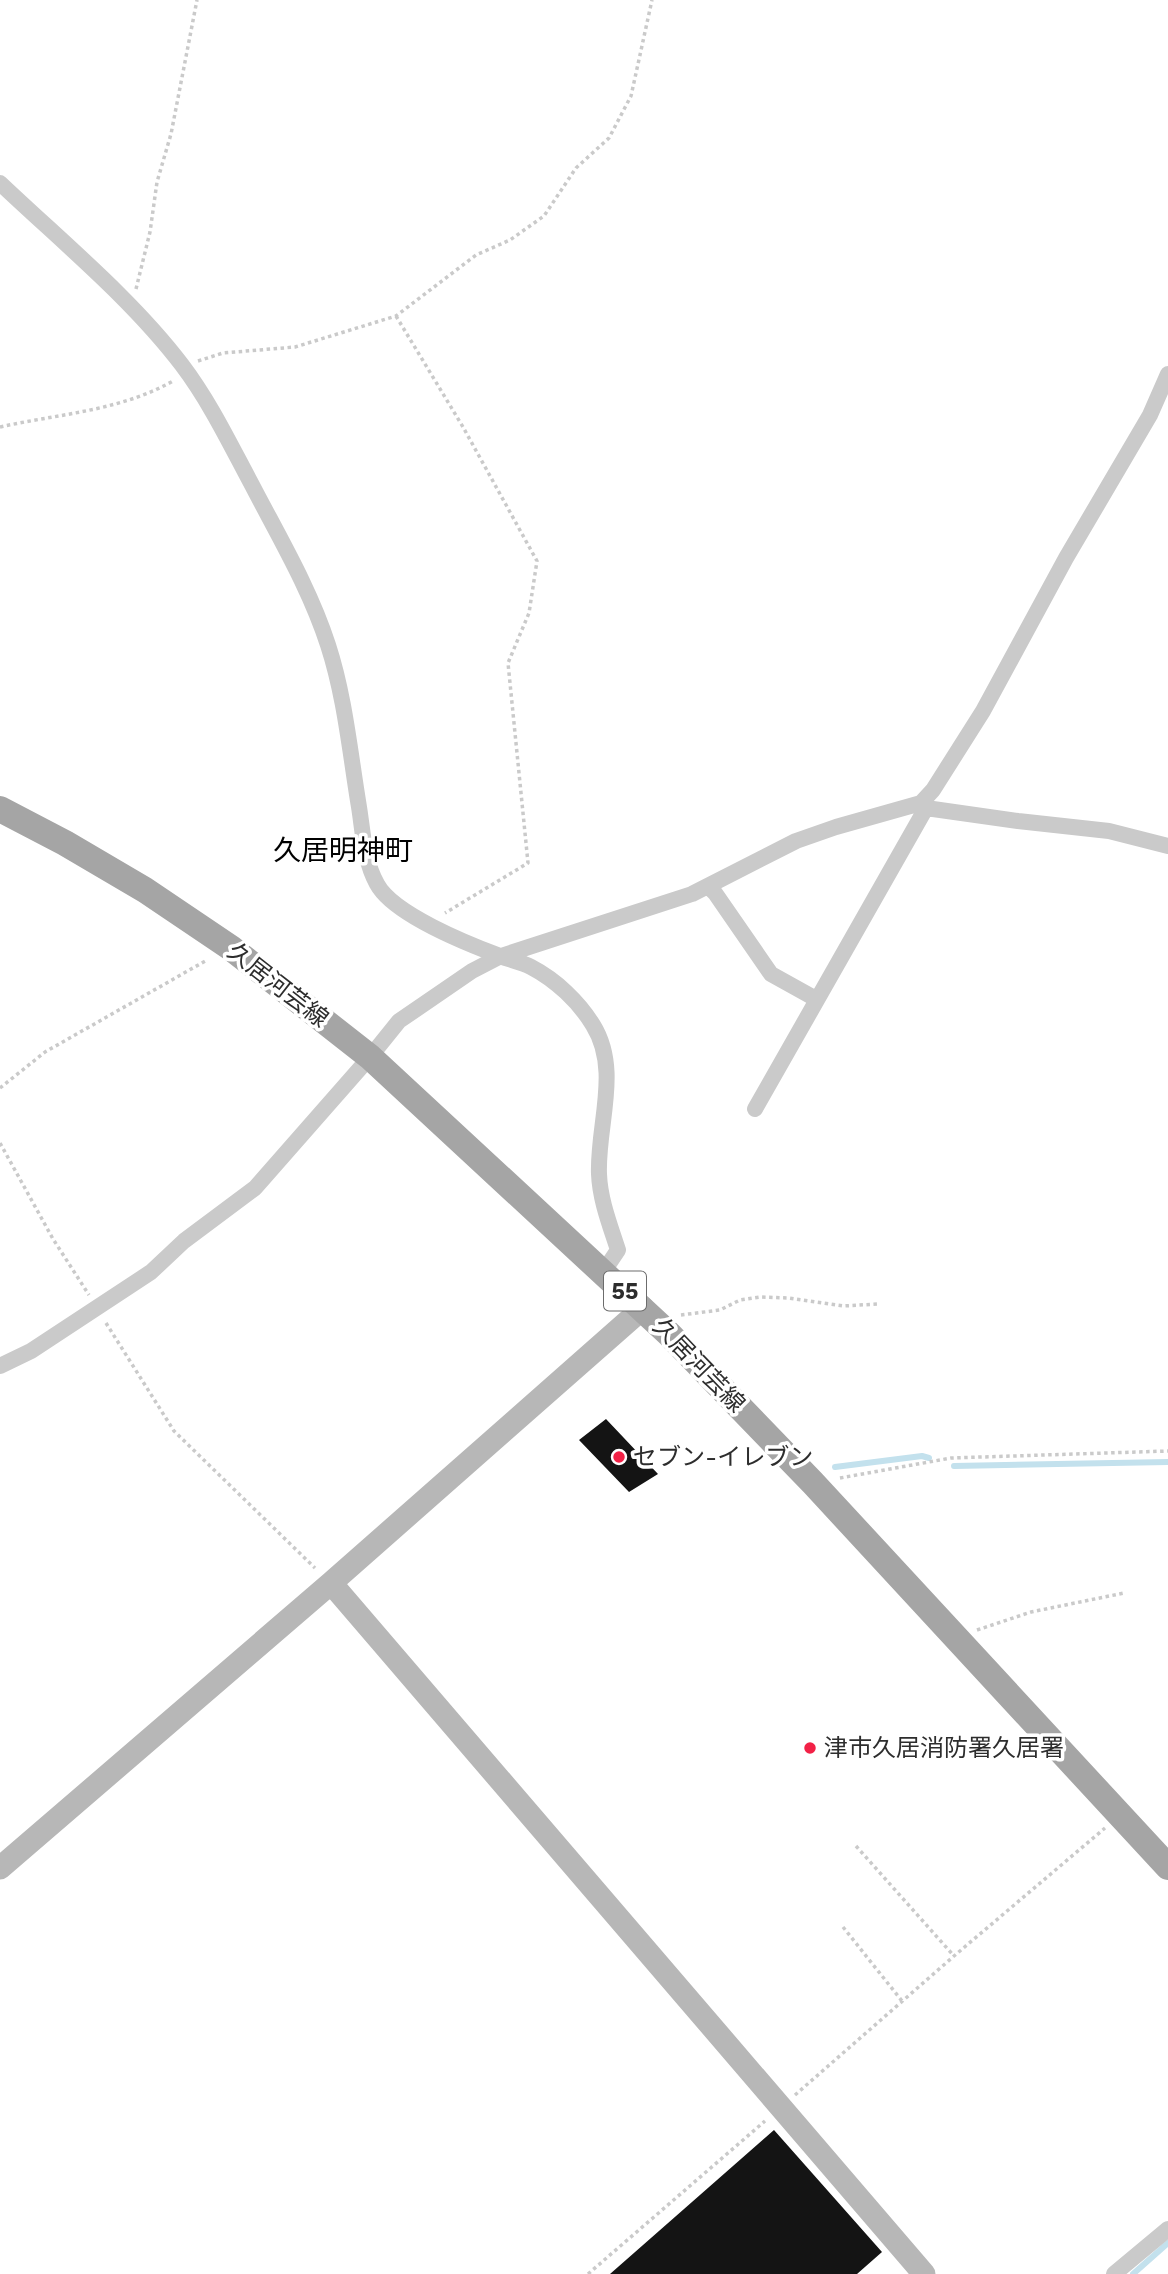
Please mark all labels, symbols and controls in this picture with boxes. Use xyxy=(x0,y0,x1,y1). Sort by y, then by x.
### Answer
district label: 久居明神町 xyxy=(273,834,413,867)
street label: 久居河芸線 xyxy=(222,937,334,1033)
road number: 55 xyxy=(604,1272,646,1310)
street label: 久居河芸線 xyxy=(647,1312,751,1418)
place label: セブン-イレブン xyxy=(633,1443,813,1471)
marker: セブン-イレブン xyxy=(611,1449,627,1465)
place label: 津市久居消防署久居署 xyxy=(824,1734,1064,1762)
marker: 津市久居消防署久居署 xyxy=(802,1740,818,1756)

